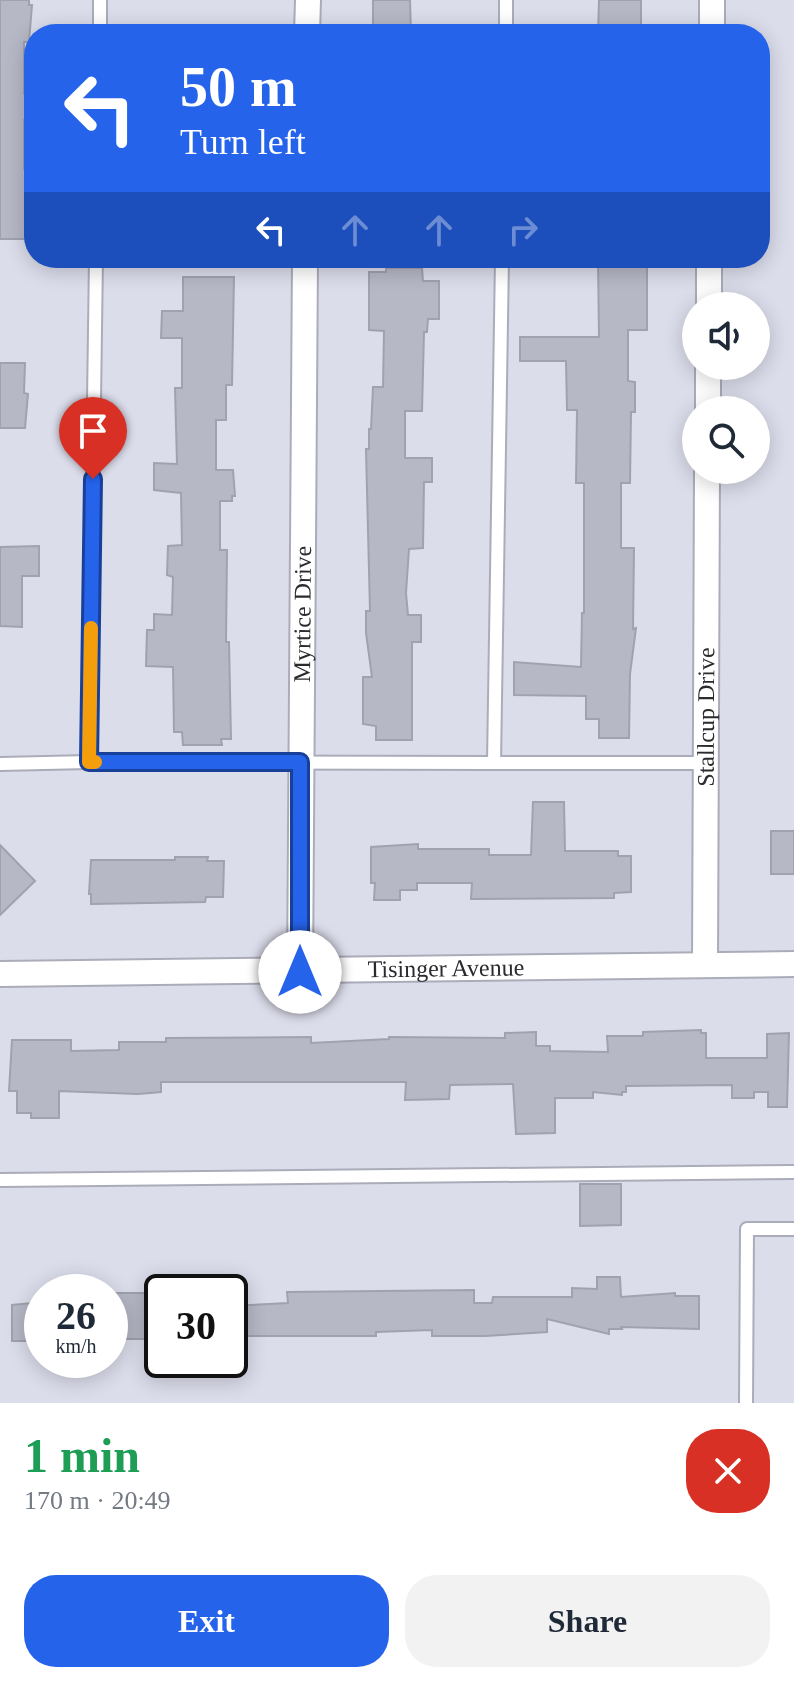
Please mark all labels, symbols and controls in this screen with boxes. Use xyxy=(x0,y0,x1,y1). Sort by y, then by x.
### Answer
icon: left xyxy=(48,56,152,160)
text: 50 m xyxy=(180,56,297,118)
text: Turn left xyxy=(180,122,306,162)
icon: left xyxy=(249,208,293,252)
icon: ahead xyxy=(333,208,377,252)
icon: ahead xyxy=(417,208,461,252)
icon: right xyxy=(501,208,545,252)
map controls xyxy=(682,292,770,484)
button: sound xyxy=(682,292,770,380)
button: search xyxy=(682,396,770,484)
pin xyxy=(59,397,127,479)
icon: arrive xyxy=(71,409,115,453)
street label: Myrtice Drive xyxy=(289,546,316,682)
street label: Stallcup Drive xyxy=(693,647,719,787)
position arrow xyxy=(258,930,342,1014)
street label: Tisinger Avenue xyxy=(367,954,524,982)
speed limit sign: 30 xyxy=(144,1274,248,1378)
text: 26 xyxy=(56,1293,96,1338)
text: km/h xyxy=(55,1335,97,1357)
text: 1 min xyxy=(24,1429,140,1482)
button: close xyxy=(686,1429,770,1513)
text: 170 m · 20:49 xyxy=(24,1486,171,1515)
button: Exit xyxy=(24,1575,389,1667)
button: Share xyxy=(405,1575,770,1667)

